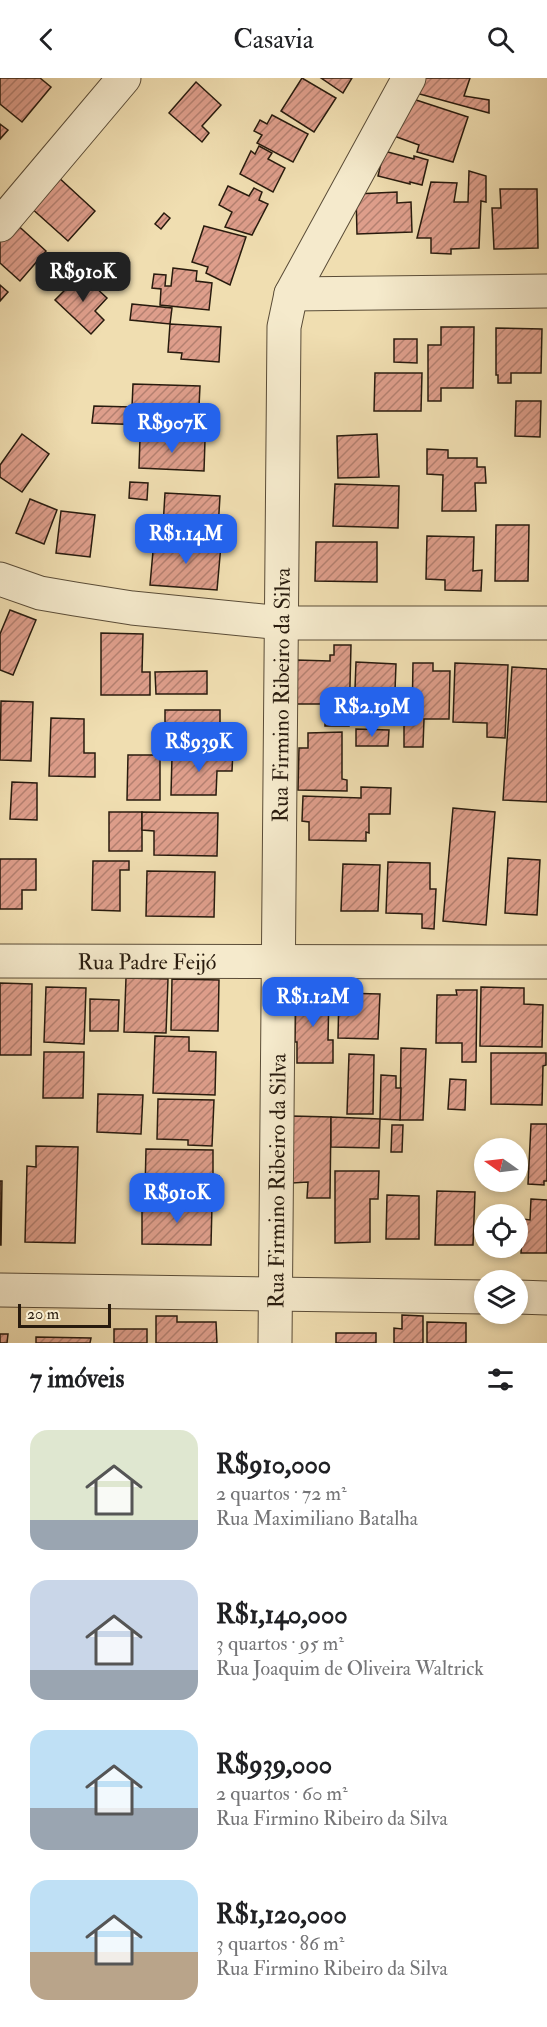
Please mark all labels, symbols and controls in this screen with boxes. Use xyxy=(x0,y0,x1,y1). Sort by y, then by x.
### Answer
icon: back xyxy=(30,23,63,56)
text: Casavia xyxy=(233,23,314,56)
icon: search xyxy=(484,23,517,56)
pin: R$910K xyxy=(34,252,132,303)
text: R$910K xyxy=(49,259,117,284)
pin: R$907K xyxy=(123,403,221,454)
text: R$907K xyxy=(137,410,207,435)
pin: R$1.14M xyxy=(131,514,241,565)
text: R$1.14M xyxy=(149,521,223,546)
street label: Rua Firmino Ribeiro da Silva xyxy=(267,566,297,823)
pin: R$2.19M xyxy=(317,687,427,738)
text: R$2.19M xyxy=(334,694,410,719)
pin: R$939K xyxy=(150,722,248,773)
text: R$939K xyxy=(165,729,233,754)
street label: Rua Padre Feijó xyxy=(78,948,216,976)
pin: R$1.12M xyxy=(258,977,368,1028)
text: R$1.12M xyxy=(276,984,350,1009)
street label: Rua Firmino Ribeiro da Silva xyxy=(262,1052,293,1309)
north arrow xyxy=(474,1138,528,1192)
map controls xyxy=(474,1138,528,1324)
pin: R$910K xyxy=(128,1173,226,1224)
text: R$910K xyxy=(143,1180,211,1205)
button: locate xyxy=(474,1204,528,1258)
button: layers xyxy=(474,1270,528,1324)
scale bar xyxy=(18,1301,111,1328)
text: 20 m xyxy=(27,1304,59,1324)
text: 7 imóveis xyxy=(30,1363,124,1395)
icon: filters xyxy=(484,1363,517,1396)
text: R$910,000 xyxy=(216,1449,331,1481)
icon: home xyxy=(78,1454,150,1526)
text: 2 quartos · 72 m² xyxy=(216,1481,347,1506)
text: Rua Maximiliano Batalha xyxy=(216,1506,418,1531)
text: R$1,140,000 xyxy=(216,1599,348,1631)
icon: home xyxy=(78,1604,150,1676)
text: 3 quartos · 95 m² xyxy=(216,1631,344,1656)
text: Rua Joaquim de Oliveira Waltrick xyxy=(216,1656,484,1681)
text: R$939,000 xyxy=(216,1749,332,1781)
icon: home xyxy=(78,1754,150,1826)
text: 2 quartos · 60 m² xyxy=(216,1781,348,1806)
text: Rua Firmino Ribeiro da Silva xyxy=(216,1806,448,1831)
text: R$1,120,000 xyxy=(216,1899,347,1931)
icon: home xyxy=(78,1904,150,1976)
text: 3 quartos · 86 m² xyxy=(216,1931,344,1956)
text: Rua Firmino Ribeiro da Silva xyxy=(216,1956,448,1981)

